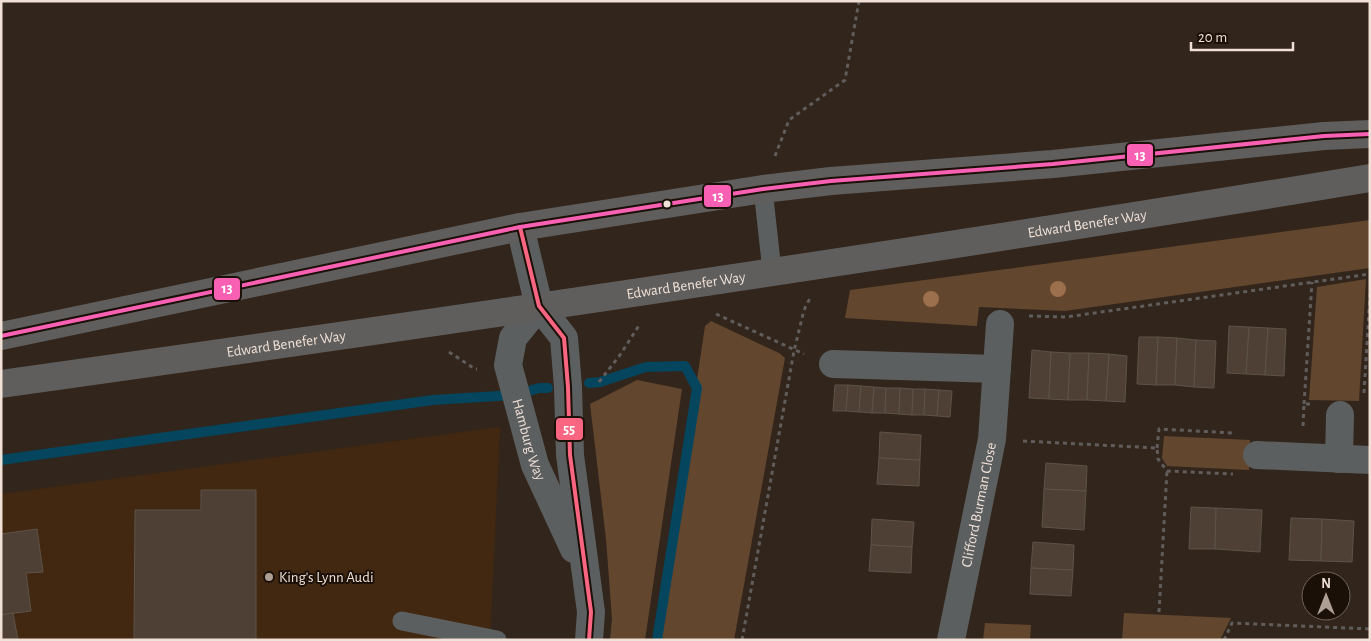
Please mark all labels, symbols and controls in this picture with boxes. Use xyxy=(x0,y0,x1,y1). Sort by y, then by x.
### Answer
scale bar xyxy=(1191,20,1294,52)
text: 20 m xyxy=(1198,30,1227,45)
line badge: 13 xyxy=(1126,143,1154,167)
text: 13 xyxy=(1134,149,1146,163)
line badge: 13 xyxy=(703,184,732,208)
text: 13 xyxy=(712,190,724,204)
unlabelled marker xyxy=(662,199,672,209)
street label: Edward Benefer Way xyxy=(1027,207,1148,240)
street label: Edward Benefer Way xyxy=(625,269,747,301)
line badge: 13 xyxy=(213,277,241,301)
text: 13 xyxy=(221,282,233,296)
street label: Edward Benefer Way xyxy=(226,328,347,360)
street label: Hamburg Way xyxy=(510,397,549,483)
line badge: 55 xyxy=(555,417,584,441)
text: 55 xyxy=(563,423,575,437)
street label: Clifford Burman Close xyxy=(959,441,999,569)
place label: King's Lynn Audi xyxy=(279,570,374,585)
marker: King's Lynn Audi xyxy=(263,571,275,583)
north arrow xyxy=(1301,571,1351,621)
text: N xyxy=(1321,577,1331,591)

